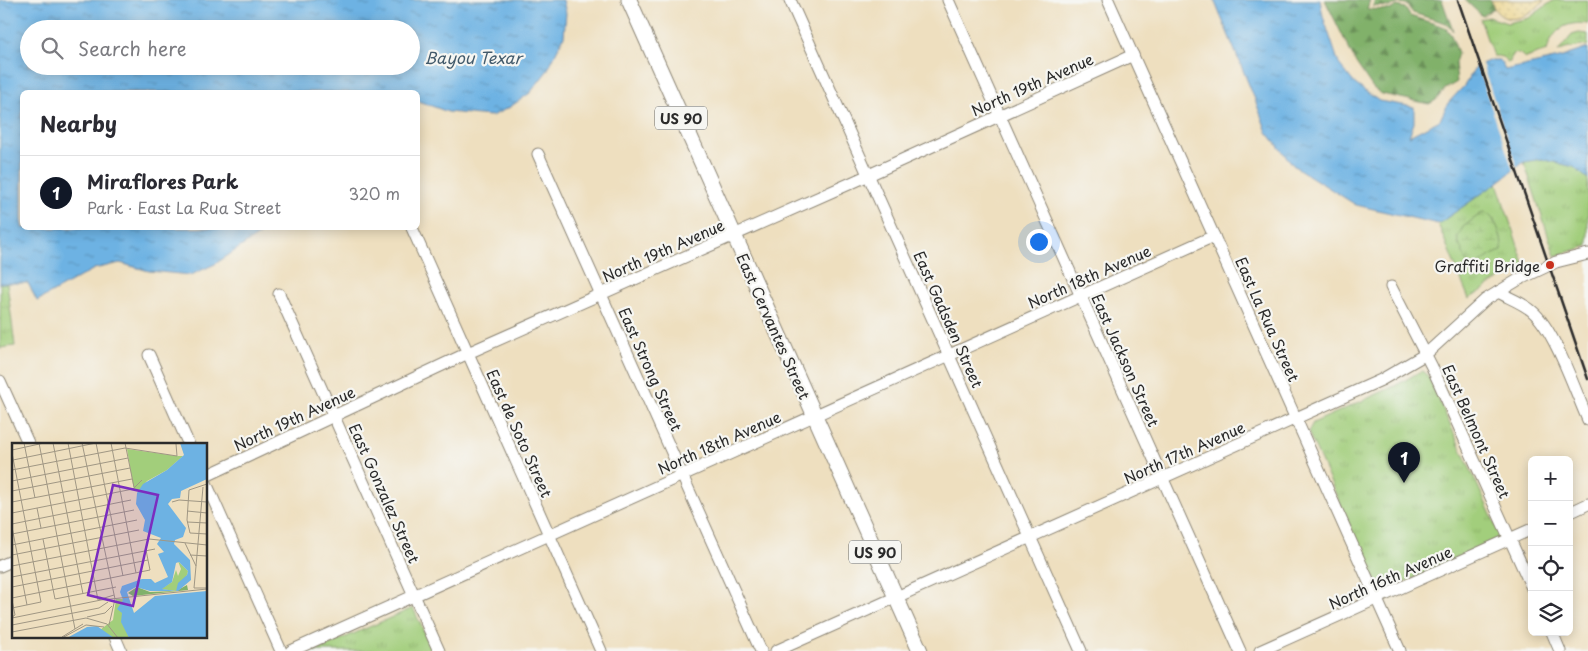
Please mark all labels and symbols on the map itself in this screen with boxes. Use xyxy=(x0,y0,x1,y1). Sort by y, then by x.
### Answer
water label: Bayou Texar xyxy=(424,45,524,69)
street label: North 19th Avenue xyxy=(967,47,1097,121)
road number: US 90 xyxy=(655,106,707,130)
street label: North 19th Avenue xyxy=(598,213,728,287)
your location xyxy=(1026,229,1052,255)
street label: North 18th Avenue xyxy=(1024,239,1154,313)
street label: East Gadsden Street xyxy=(908,247,990,391)
street label: East Cervantes Street xyxy=(731,249,817,403)
street label: East La Rua Street xyxy=(1230,253,1306,385)
place label: Graffiti Bridge xyxy=(1435,254,1540,277)
marker: Graffiti Bridge xyxy=(1544,259,1556,271)
street label: East Jackson Street xyxy=(1086,290,1166,430)
street label: East Strong Street xyxy=(613,303,689,435)
street label: East Belmont Street xyxy=(1437,360,1517,502)
street label: East de Soto Street xyxy=(481,365,559,501)
street label: North 19th Avenue xyxy=(230,380,358,456)
street label: North 18th Avenue xyxy=(654,405,784,479)
street label: North 17th Avenue xyxy=(1120,415,1248,489)
street label: East Gonzalez Street xyxy=(344,419,426,567)
pin: 1 xyxy=(1388,442,1420,483)
inset map xyxy=(12,443,208,638)
street label: North 16th Avenue xyxy=(1325,539,1455,615)
road number: US 90 xyxy=(849,540,901,564)

